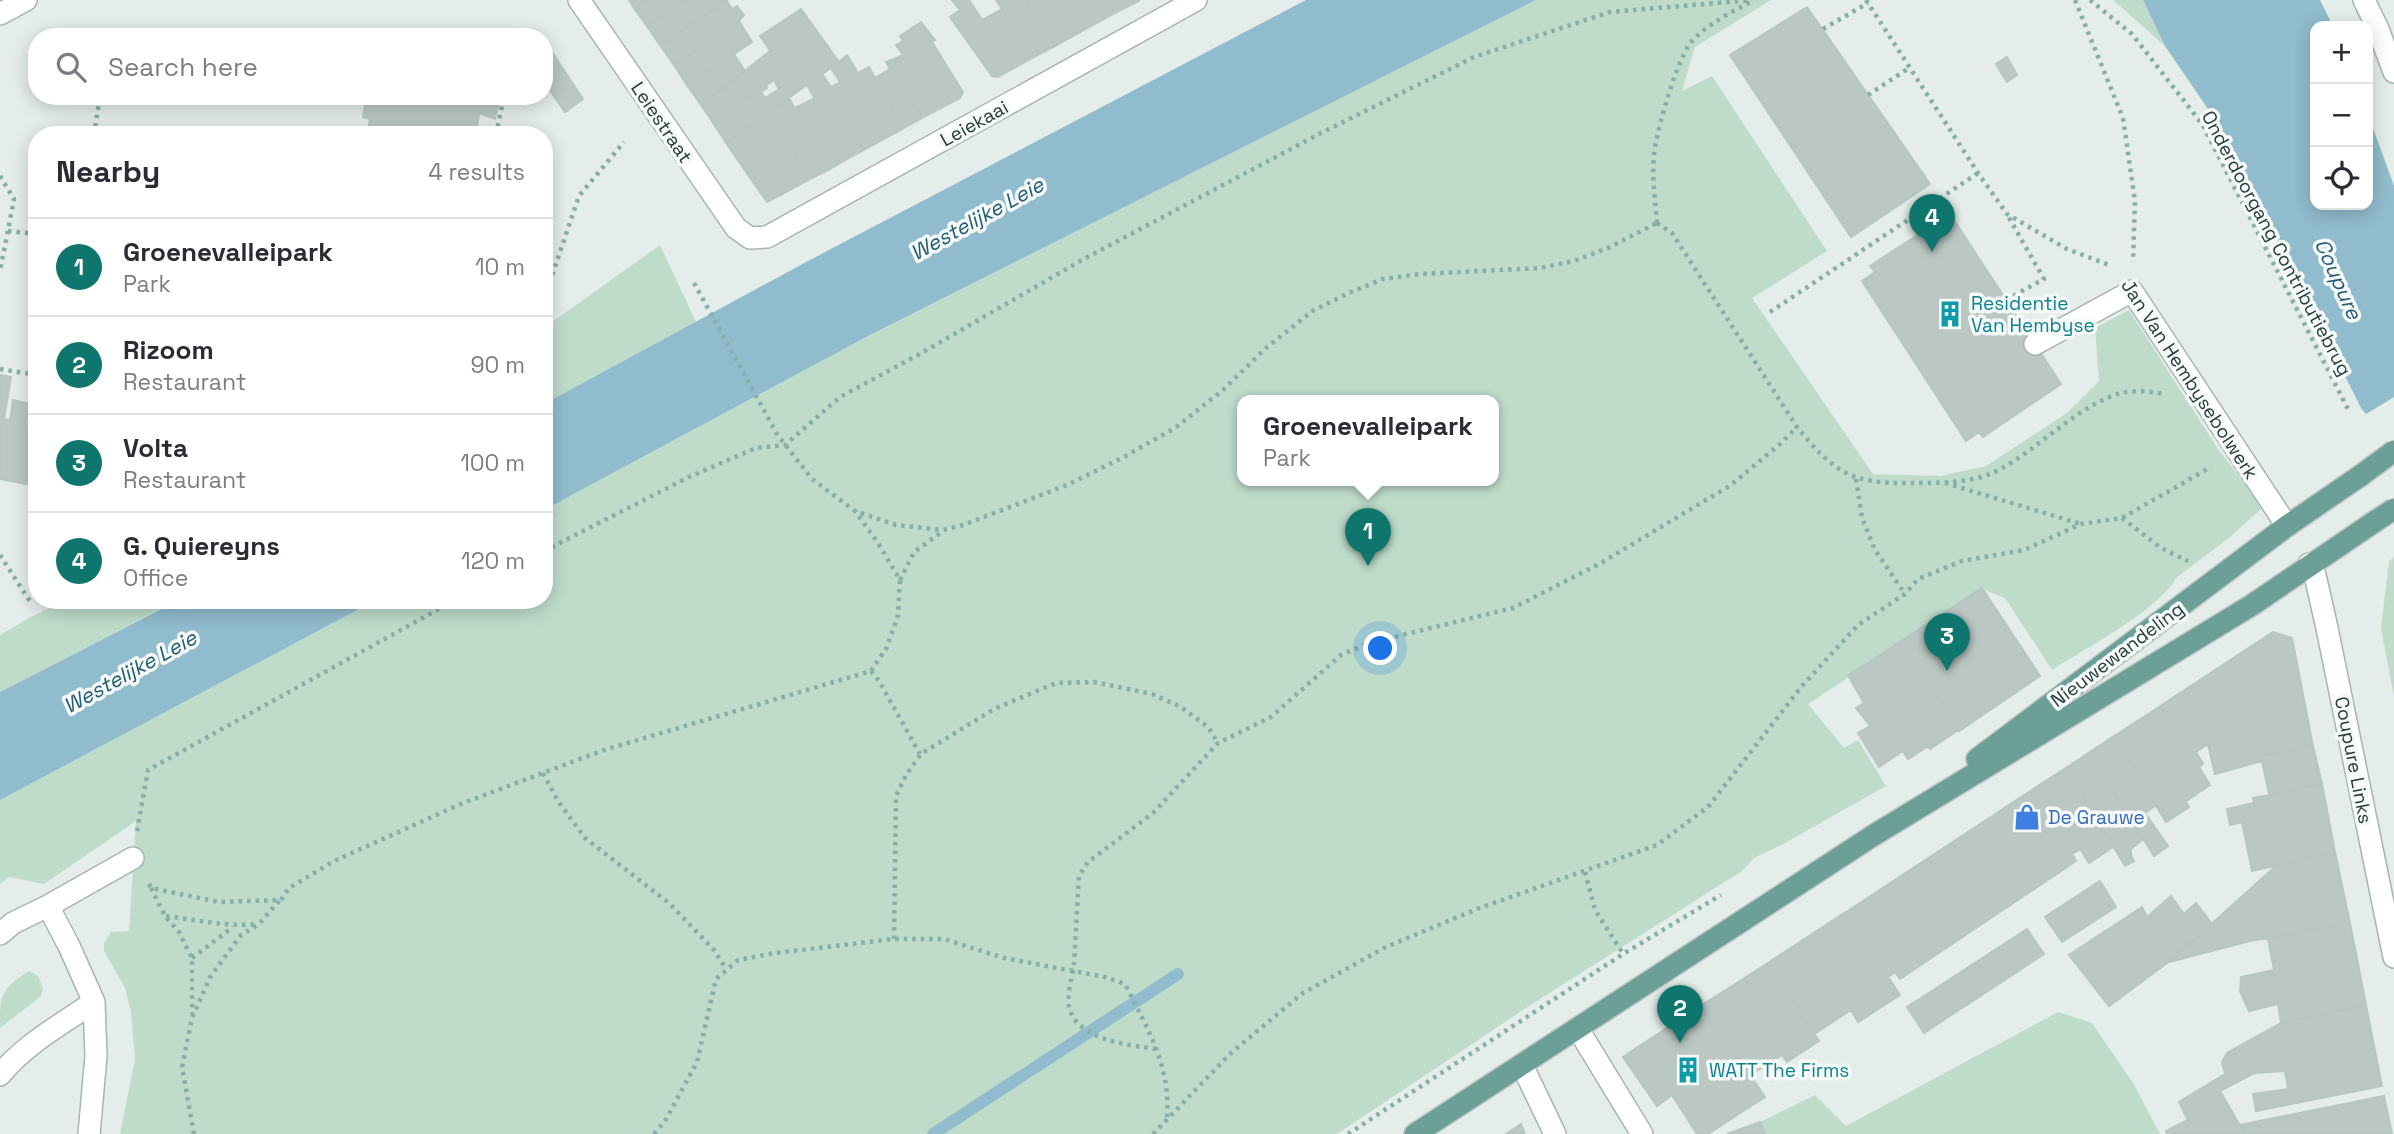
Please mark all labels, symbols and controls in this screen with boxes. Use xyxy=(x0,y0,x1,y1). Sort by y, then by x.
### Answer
map controls xyxy=(2310,21,2373,210)
button: + xyxy=(2310,21,2373,84)
search box xyxy=(28,28,553,105)
icon: search xyxy=(52,48,90,86)
text: Search here xyxy=(108,50,258,84)
street label: Leiestraat xyxy=(625,77,698,168)
button: − xyxy=(2310,84,2373,147)
street label: Leiekaai xyxy=(936,95,1013,152)
street label: Onderdoorgang Contributiebrug xyxy=(2196,106,2357,380)
button: locate xyxy=(2310,147,2373,210)
text: Nearby xyxy=(56,152,160,191)
text: 4 results xyxy=(428,157,525,187)
water label: Westelijke Leie xyxy=(905,170,1050,266)
pin: 4 xyxy=(1909,194,1955,252)
water label: Coupure xyxy=(2309,234,2369,325)
text: Groenevalleipark xyxy=(123,235,333,269)
text: 1 xyxy=(74,252,84,282)
text: 10 m xyxy=(475,252,525,282)
text: Park xyxy=(123,269,171,299)
street label: Jan Van Hembysebolwerk xyxy=(2115,274,2264,484)
place label: Residentie Van Hembyse xyxy=(1971,291,2095,338)
building icon: Residentie Van Hembyse xyxy=(1935,299,1965,329)
text: Rizoom xyxy=(123,333,214,367)
text: 2 xyxy=(72,350,86,380)
text: 90 m xyxy=(470,350,525,380)
text: Restaurant xyxy=(123,367,246,397)
popup xyxy=(1237,395,1499,486)
text: Groenevalleipark xyxy=(1263,409,1473,443)
text: Volta xyxy=(123,431,188,465)
text: Park xyxy=(1263,443,1311,473)
text: 3 xyxy=(72,448,86,478)
text: 100 m xyxy=(460,448,525,478)
text: Restaurant xyxy=(123,465,246,495)
pin: 1 xyxy=(1345,508,1391,566)
text: G. Quiereyns xyxy=(123,529,280,563)
text: 4 xyxy=(72,546,86,576)
text: 120 m xyxy=(461,546,525,576)
text: Office xyxy=(123,563,188,593)
street label: Nieuwewandeling xyxy=(2046,596,2189,713)
pin: 3 xyxy=(1924,613,1970,671)
water label: Westelijke Leie xyxy=(58,623,203,719)
your location xyxy=(1363,631,1397,665)
street label: Coupure Links xyxy=(2329,694,2378,826)
shop icon: De Grauwe xyxy=(2012,802,2042,832)
place label: De Grauwe xyxy=(2048,805,2145,830)
pin: 2 xyxy=(1657,985,1703,1043)
building icon: WATT The Firms xyxy=(1673,1055,1703,1085)
place label: WATT The Firms xyxy=(1709,1058,1849,1083)

